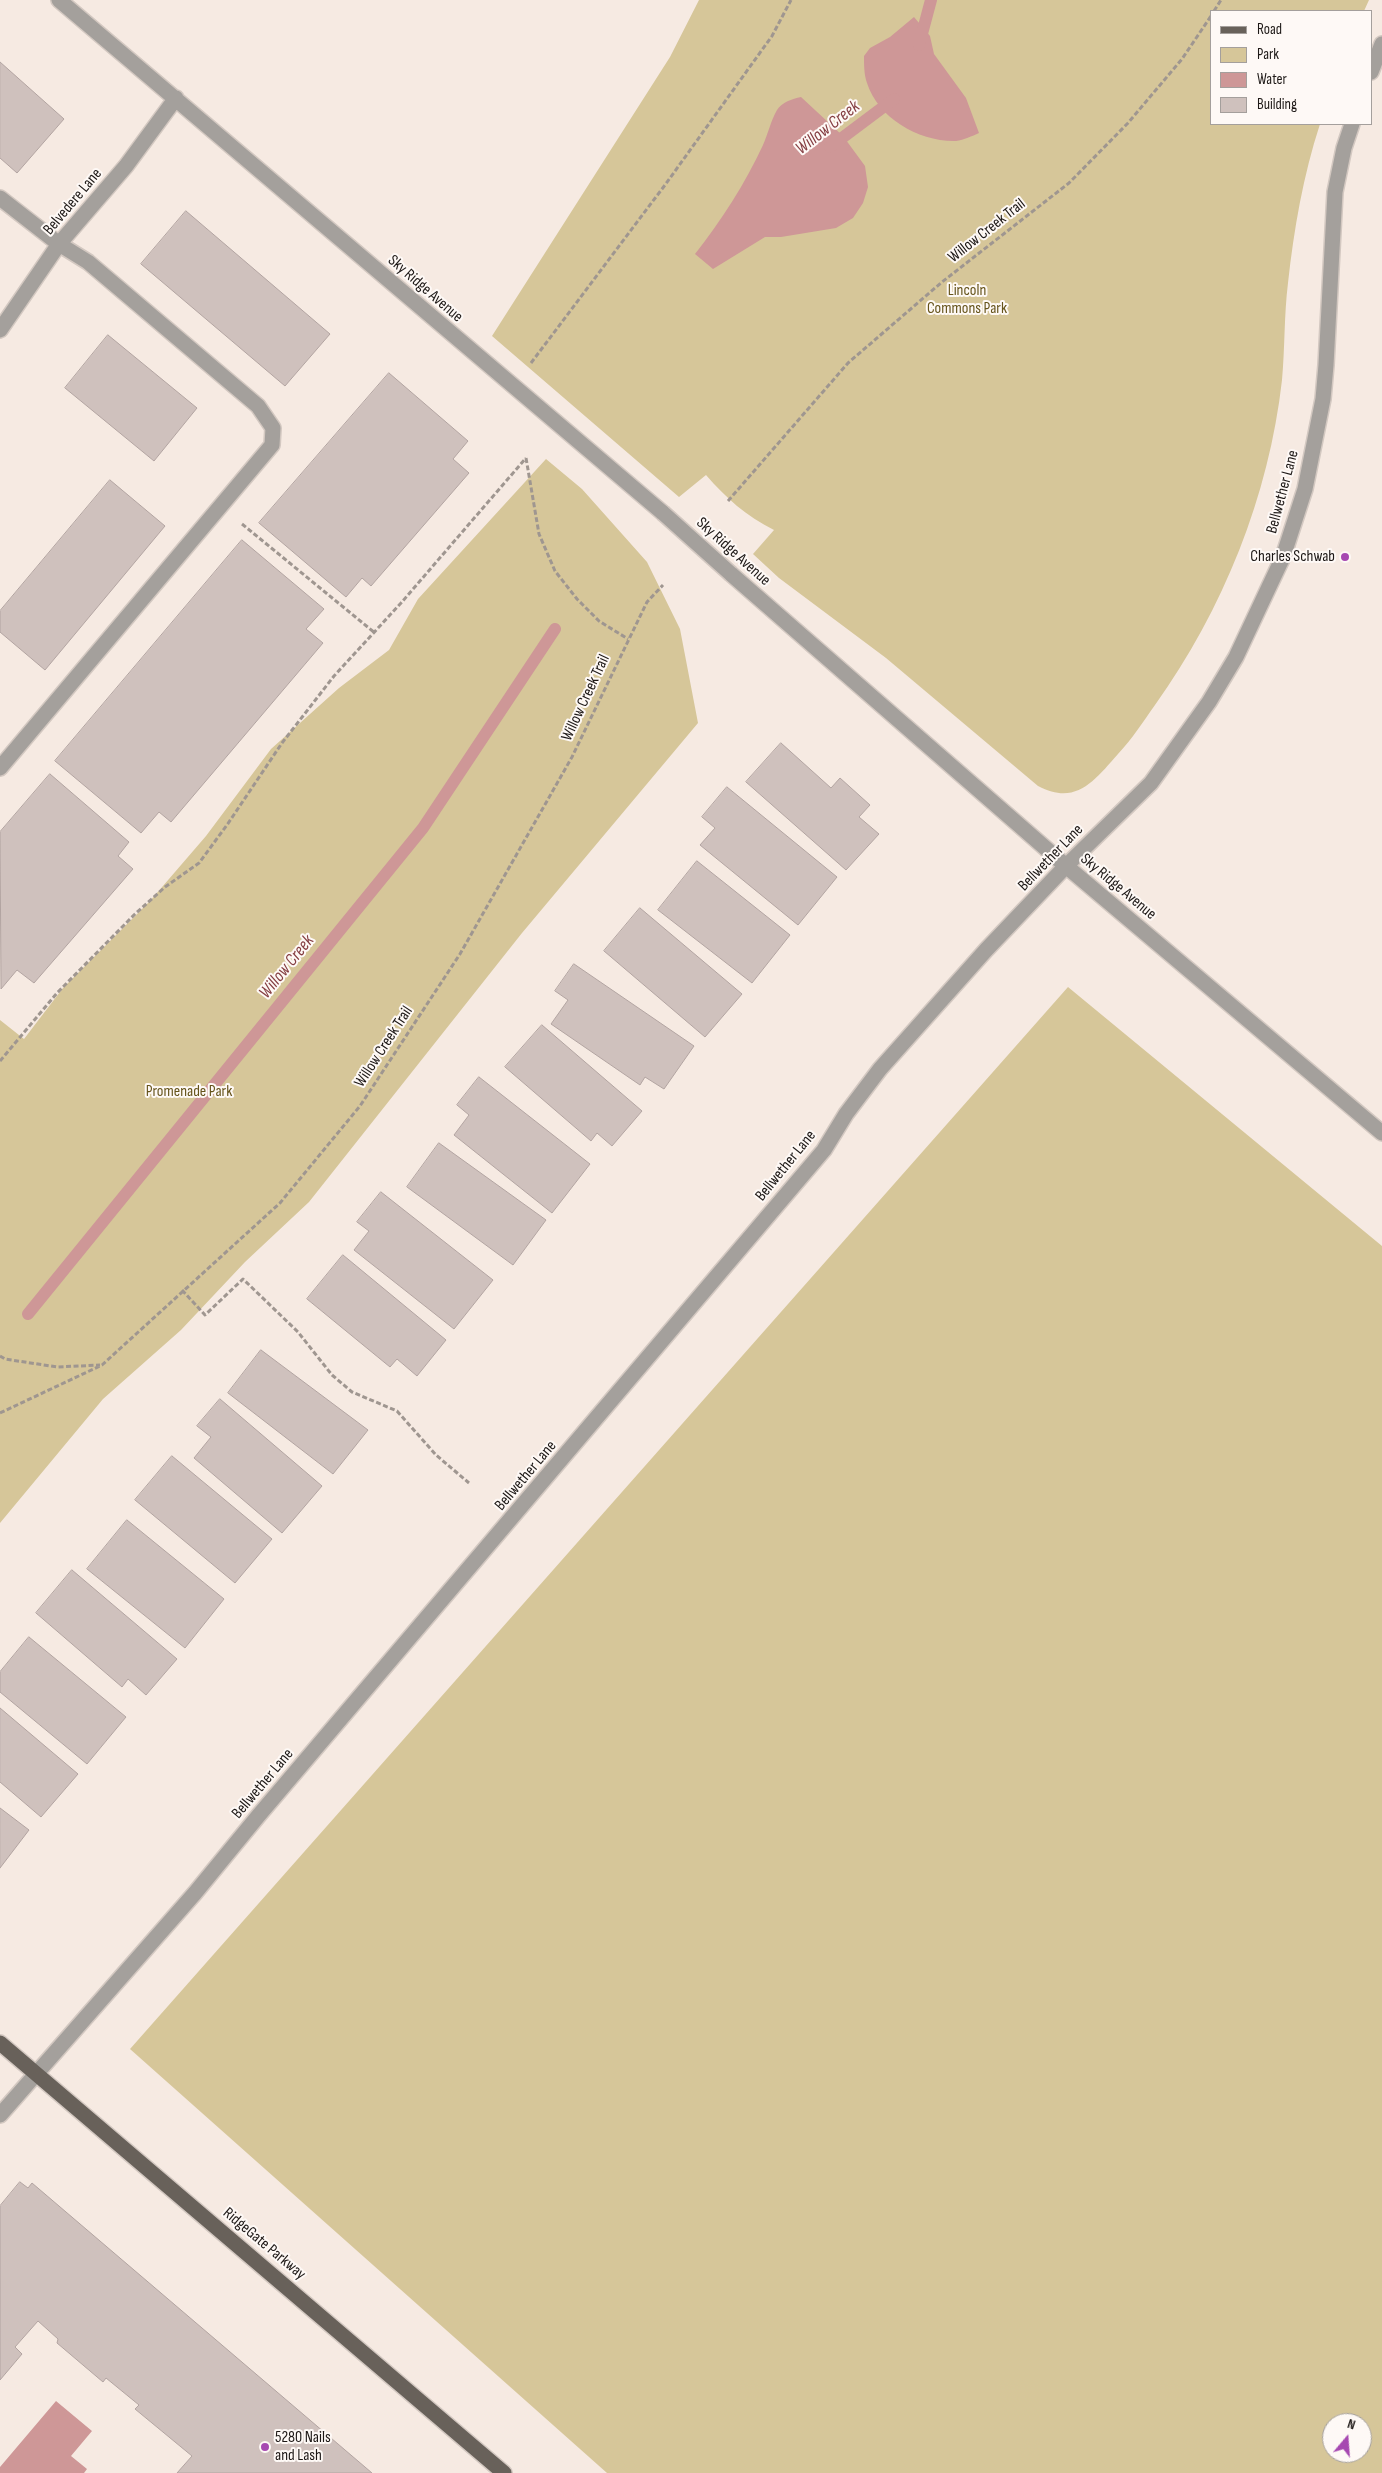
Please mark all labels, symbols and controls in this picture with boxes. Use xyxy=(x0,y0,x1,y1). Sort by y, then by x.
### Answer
legend xyxy=(1210,10,1372,125)
text: Road xyxy=(1257,20,1282,39)
text: Park xyxy=(1257,45,1279,64)
text: Water xyxy=(1257,70,1287,89)
text: Building xyxy=(1257,95,1297,114)
water label: Willow Creek xyxy=(792,96,864,160)
street label: Belvedere Lane xyxy=(40,165,106,239)
street label: Willow Creek Trail xyxy=(945,195,1029,267)
street label: Sky Ridge Avenue xyxy=(384,251,466,327)
park label: Lincoln Commons Park xyxy=(927,281,1007,319)
street label: Bellwether Lane xyxy=(1263,448,1303,536)
street label: Sky Ridge Avenue xyxy=(692,514,774,590)
place label: Charles Schwab xyxy=(1250,547,1335,567)
marker: Charles Schwab xyxy=(1339,551,1351,563)
street label: Willow Creek Trail xyxy=(558,652,614,744)
street label: Bellwether Lane xyxy=(1014,821,1088,895)
street label: Sky Ridge Avenue xyxy=(1076,850,1160,924)
water label: Willow Creek xyxy=(255,931,319,1003)
street label: Willow Creek Trail xyxy=(351,1003,417,1091)
park label: Promenade Park xyxy=(146,1082,232,1102)
street label: Bellwether Lane xyxy=(752,1127,820,1205)
street label: Bellwether Lane xyxy=(491,1437,561,1515)
street label: Bellwether Lane xyxy=(228,1745,298,1823)
street label: RidgeGate Parkway xyxy=(219,2204,309,2284)
north arrow xyxy=(1322,2413,1372,2463)
text: N xyxy=(1345,2415,1358,2433)
place label: 5280 Nails and Lash xyxy=(275,2428,331,2466)
marker: 5280 Nails and Lash xyxy=(259,2441,271,2453)

